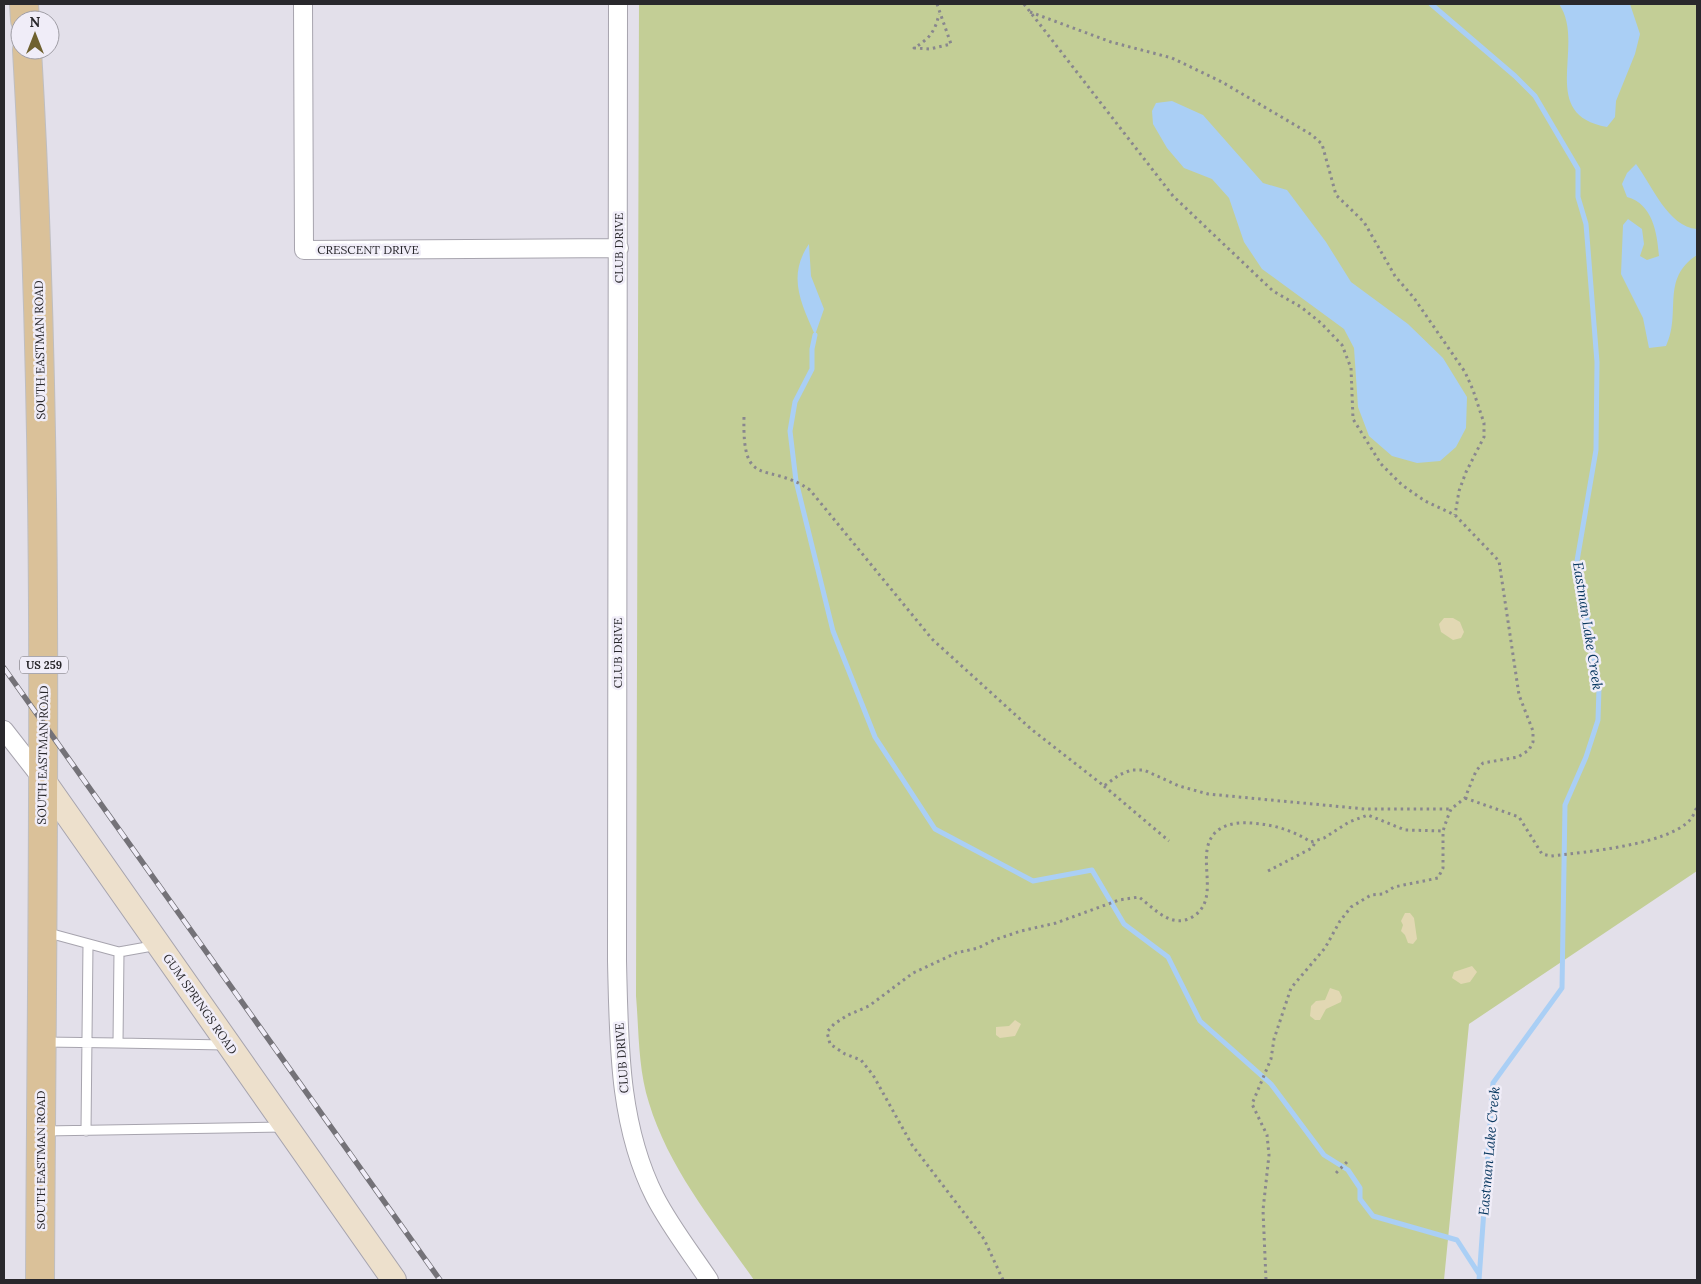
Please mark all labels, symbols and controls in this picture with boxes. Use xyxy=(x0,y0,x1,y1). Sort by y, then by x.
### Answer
north arrow xyxy=(10,10,60,60)
text: N xyxy=(30,13,41,31)
street label: CLUB DRIVE xyxy=(611,213,626,283)
street label: CRESCENT DRIVE xyxy=(317,242,419,257)
street label: SOUTH EASTMAN ROAD xyxy=(31,280,48,420)
water label: Eastman Lake Creek xyxy=(1569,561,1607,691)
street label: CLUB DRIVE xyxy=(610,618,625,688)
road number: US 259 xyxy=(20,656,68,674)
street label: SOUTH EASTMAN ROAD xyxy=(34,685,51,825)
street label: GUM SPRINGS ROAD xyxy=(160,950,241,1057)
street label: CLUB DRIVE xyxy=(612,1022,631,1094)
water label: Eastman Lake Creek xyxy=(1474,1086,1504,1216)
street label: SOUTH EASTMAN ROAD xyxy=(33,1090,48,1230)

